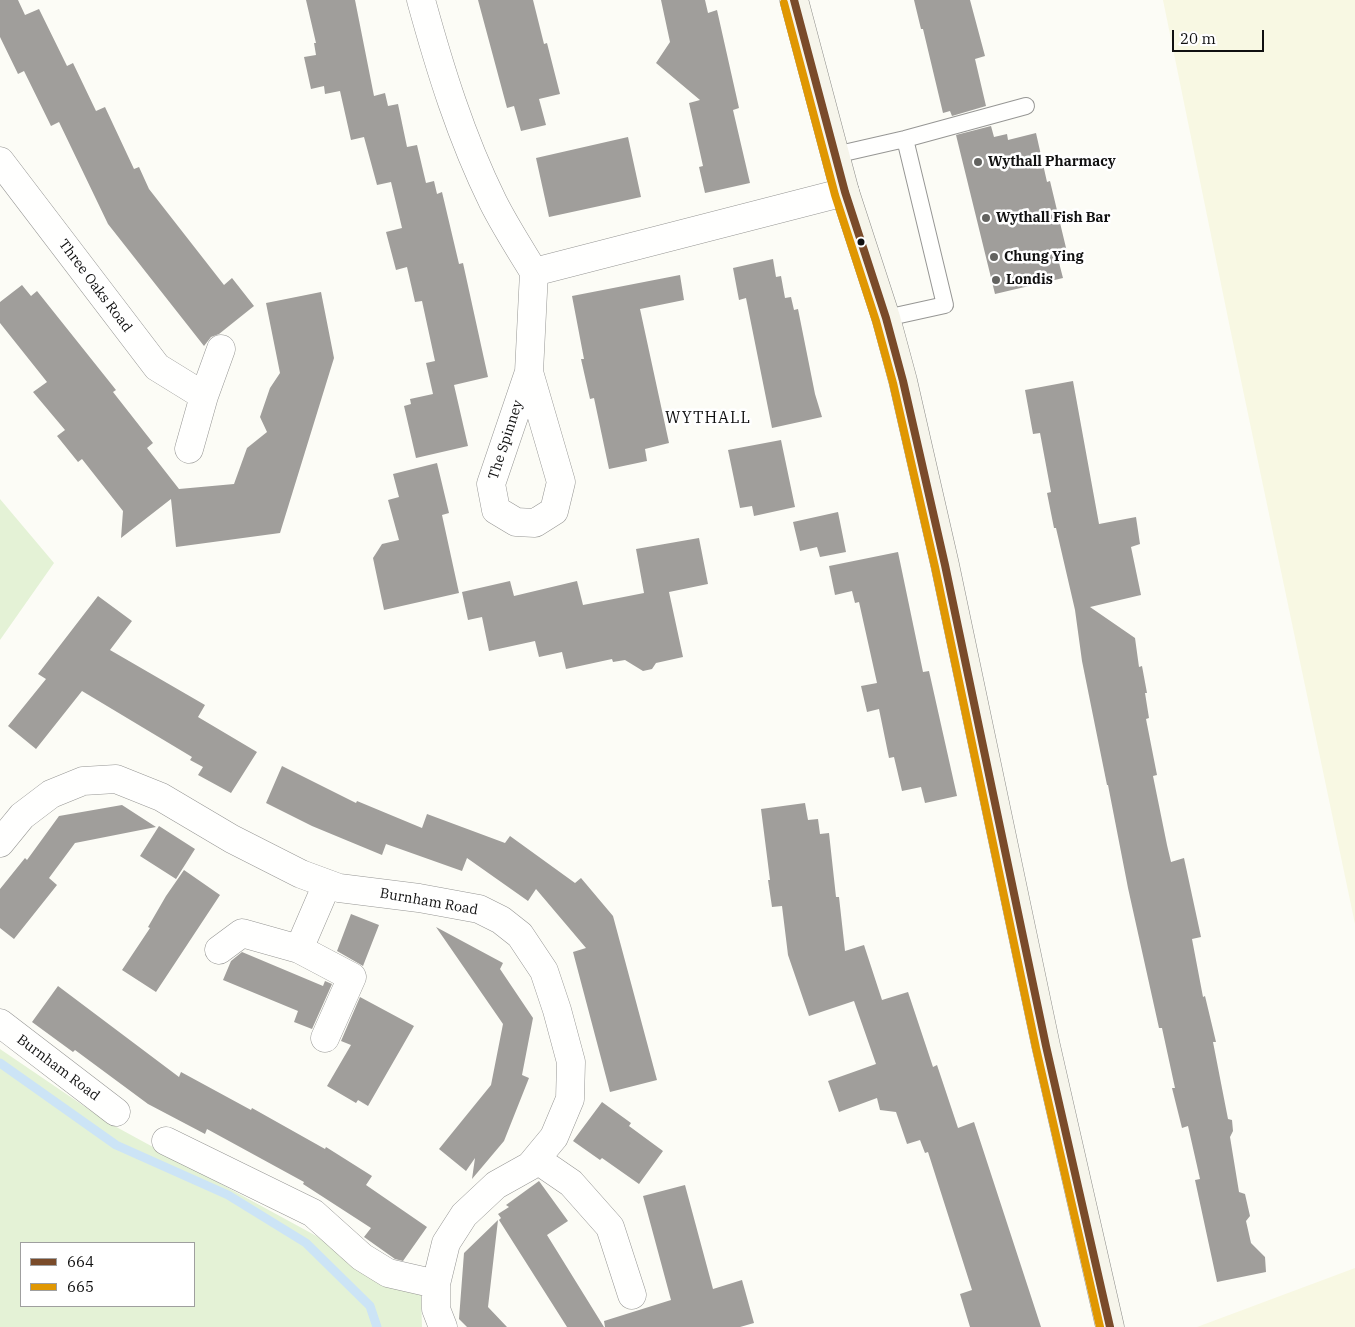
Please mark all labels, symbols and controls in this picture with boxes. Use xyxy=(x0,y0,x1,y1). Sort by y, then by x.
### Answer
scale bar xyxy=(1175,20,1268,52)
text: 20 m xyxy=(1180,29,1216,48)
place label: Wythall Pharmacy xyxy=(988,154,1116,170)
marker: Wythall Pharmacy xyxy=(972,156,984,168)
place label: Wythall Fish Bar xyxy=(996,210,1111,226)
marker: Wythall Fish Bar xyxy=(980,212,992,224)
street label: Three Oaks Road xyxy=(55,236,135,336)
unlabelled marker xyxy=(856,237,866,247)
place label: Chung Ying xyxy=(1004,249,1084,265)
marker: Chung Ying xyxy=(988,251,1000,263)
place label: Londis xyxy=(1006,272,1053,288)
marker: Londis xyxy=(990,274,1002,286)
street label: The Spinney xyxy=(485,398,527,482)
district label: WYTHALL xyxy=(664,408,752,428)
street label: Burnham Road xyxy=(379,885,479,919)
street label: Burnham Road xyxy=(13,1031,103,1105)
legend xyxy=(20,1242,195,1307)
text: 664 xyxy=(67,1252,94,1271)
text: 665 xyxy=(67,1277,94,1296)

